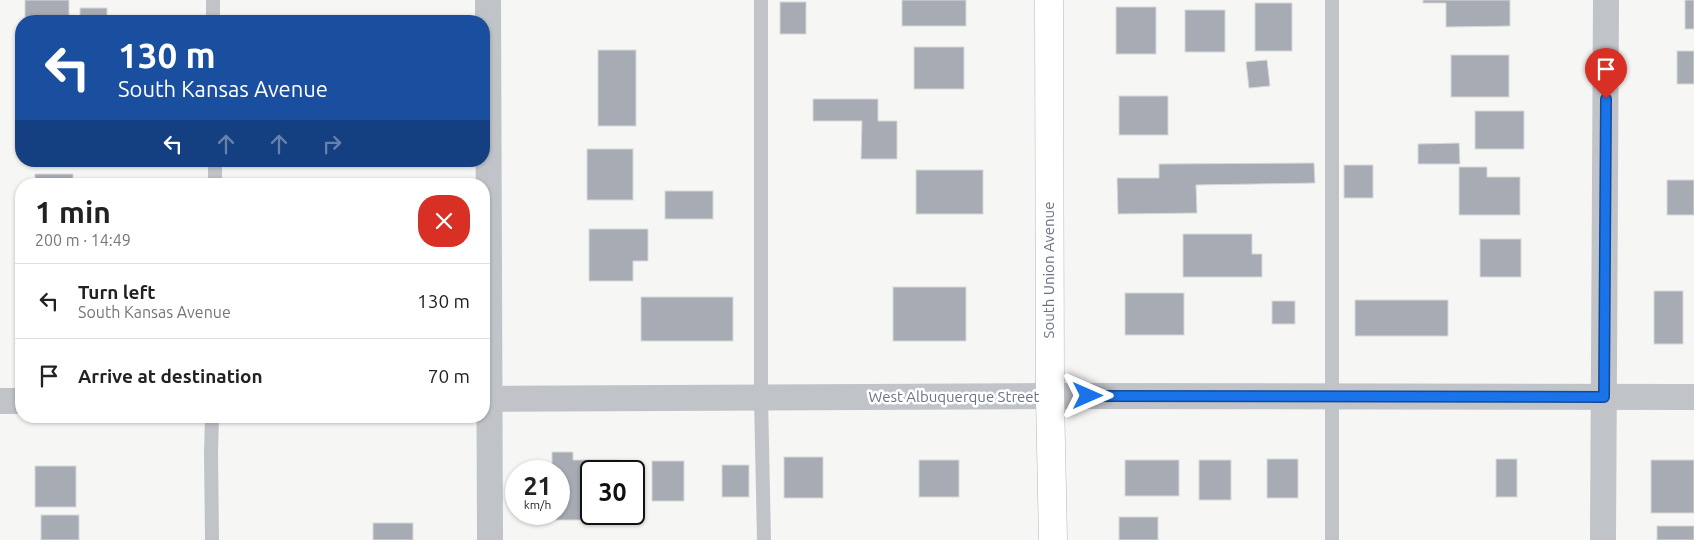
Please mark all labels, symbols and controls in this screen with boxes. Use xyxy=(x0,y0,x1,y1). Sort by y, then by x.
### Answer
icon: left xyxy=(35,35,100,100)
text: 130 m xyxy=(118,35,216,75)
pin xyxy=(1585,48,1627,99)
icon: arrive xyxy=(1592,55,1620,83)
text: South Kansas Avenue xyxy=(118,76,328,101)
icon: left xyxy=(159,130,187,158)
icon: ahead xyxy=(212,130,240,158)
icon: ahead xyxy=(265,130,293,158)
icon: right xyxy=(318,130,346,158)
text: 1 min xyxy=(35,195,111,229)
button: close xyxy=(418,195,470,247)
street label: South Union Avenue xyxy=(1040,202,1057,338)
text: 200 m · 14:49 xyxy=(35,231,131,249)
text: Turn left xyxy=(78,281,156,303)
icon: left xyxy=(35,287,63,315)
text: 130 m xyxy=(417,290,470,312)
text: South Kansas Avenue xyxy=(78,303,231,321)
icon: arrive xyxy=(35,362,63,390)
text: Arrive at destination xyxy=(78,365,263,387)
text: 70 m xyxy=(428,365,470,387)
position arrow xyxy=(1061,369,1113,421)
street label: West Albuquerque Street xyxy=(868,388,1040,405)
speed limit sign: 30 xyxy=(580,460,645,525)
text: 21 xyxy=(523,472,552,500)
text: km/h xyxy=(524,498,551,511)

